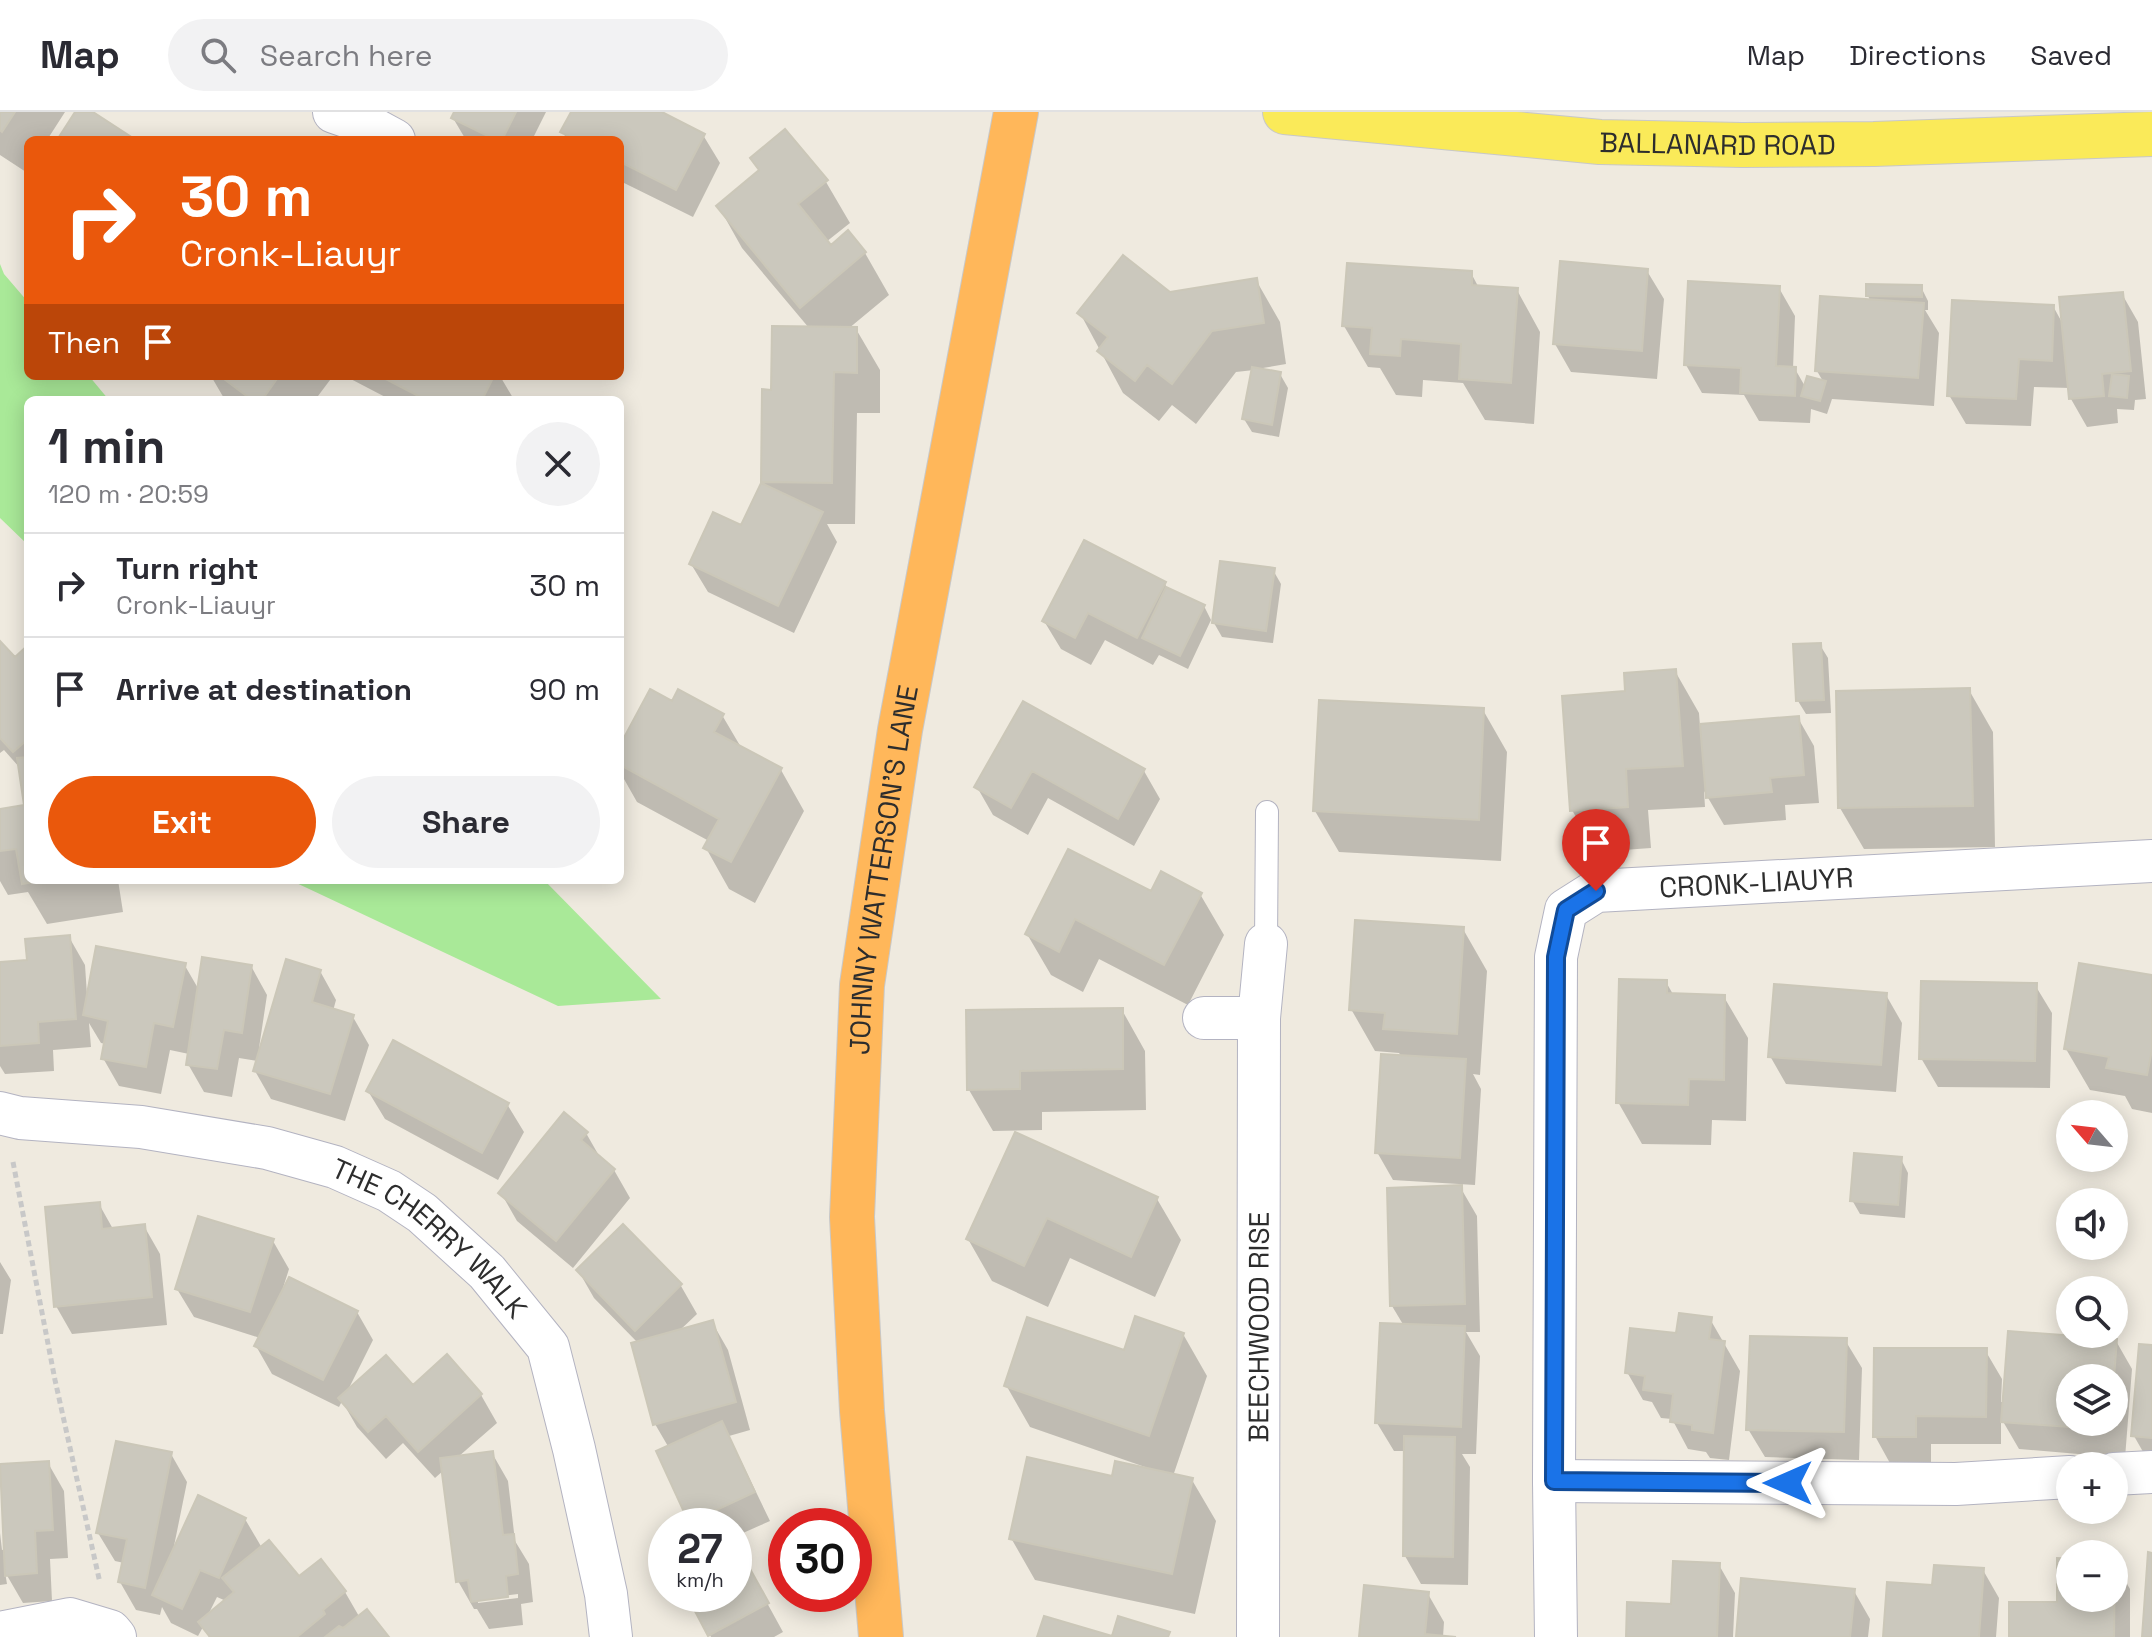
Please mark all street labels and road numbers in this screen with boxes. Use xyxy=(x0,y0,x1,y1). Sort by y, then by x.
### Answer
street label: BALLANARD ROAD xyxy=(1599,124,1836,163)
street label: JOHNNY WATTERSON'S LANE xyxy=(841,682,926,1056)
street label: CRONK-LIAUYR xyxy=(1658,859,1854,906)
street label: THE CHERRY WALK xyxy=(326,1150,535,1326)
street label: BEECHWOOD RISE xyxy=(1240,1212,1277,1442)

